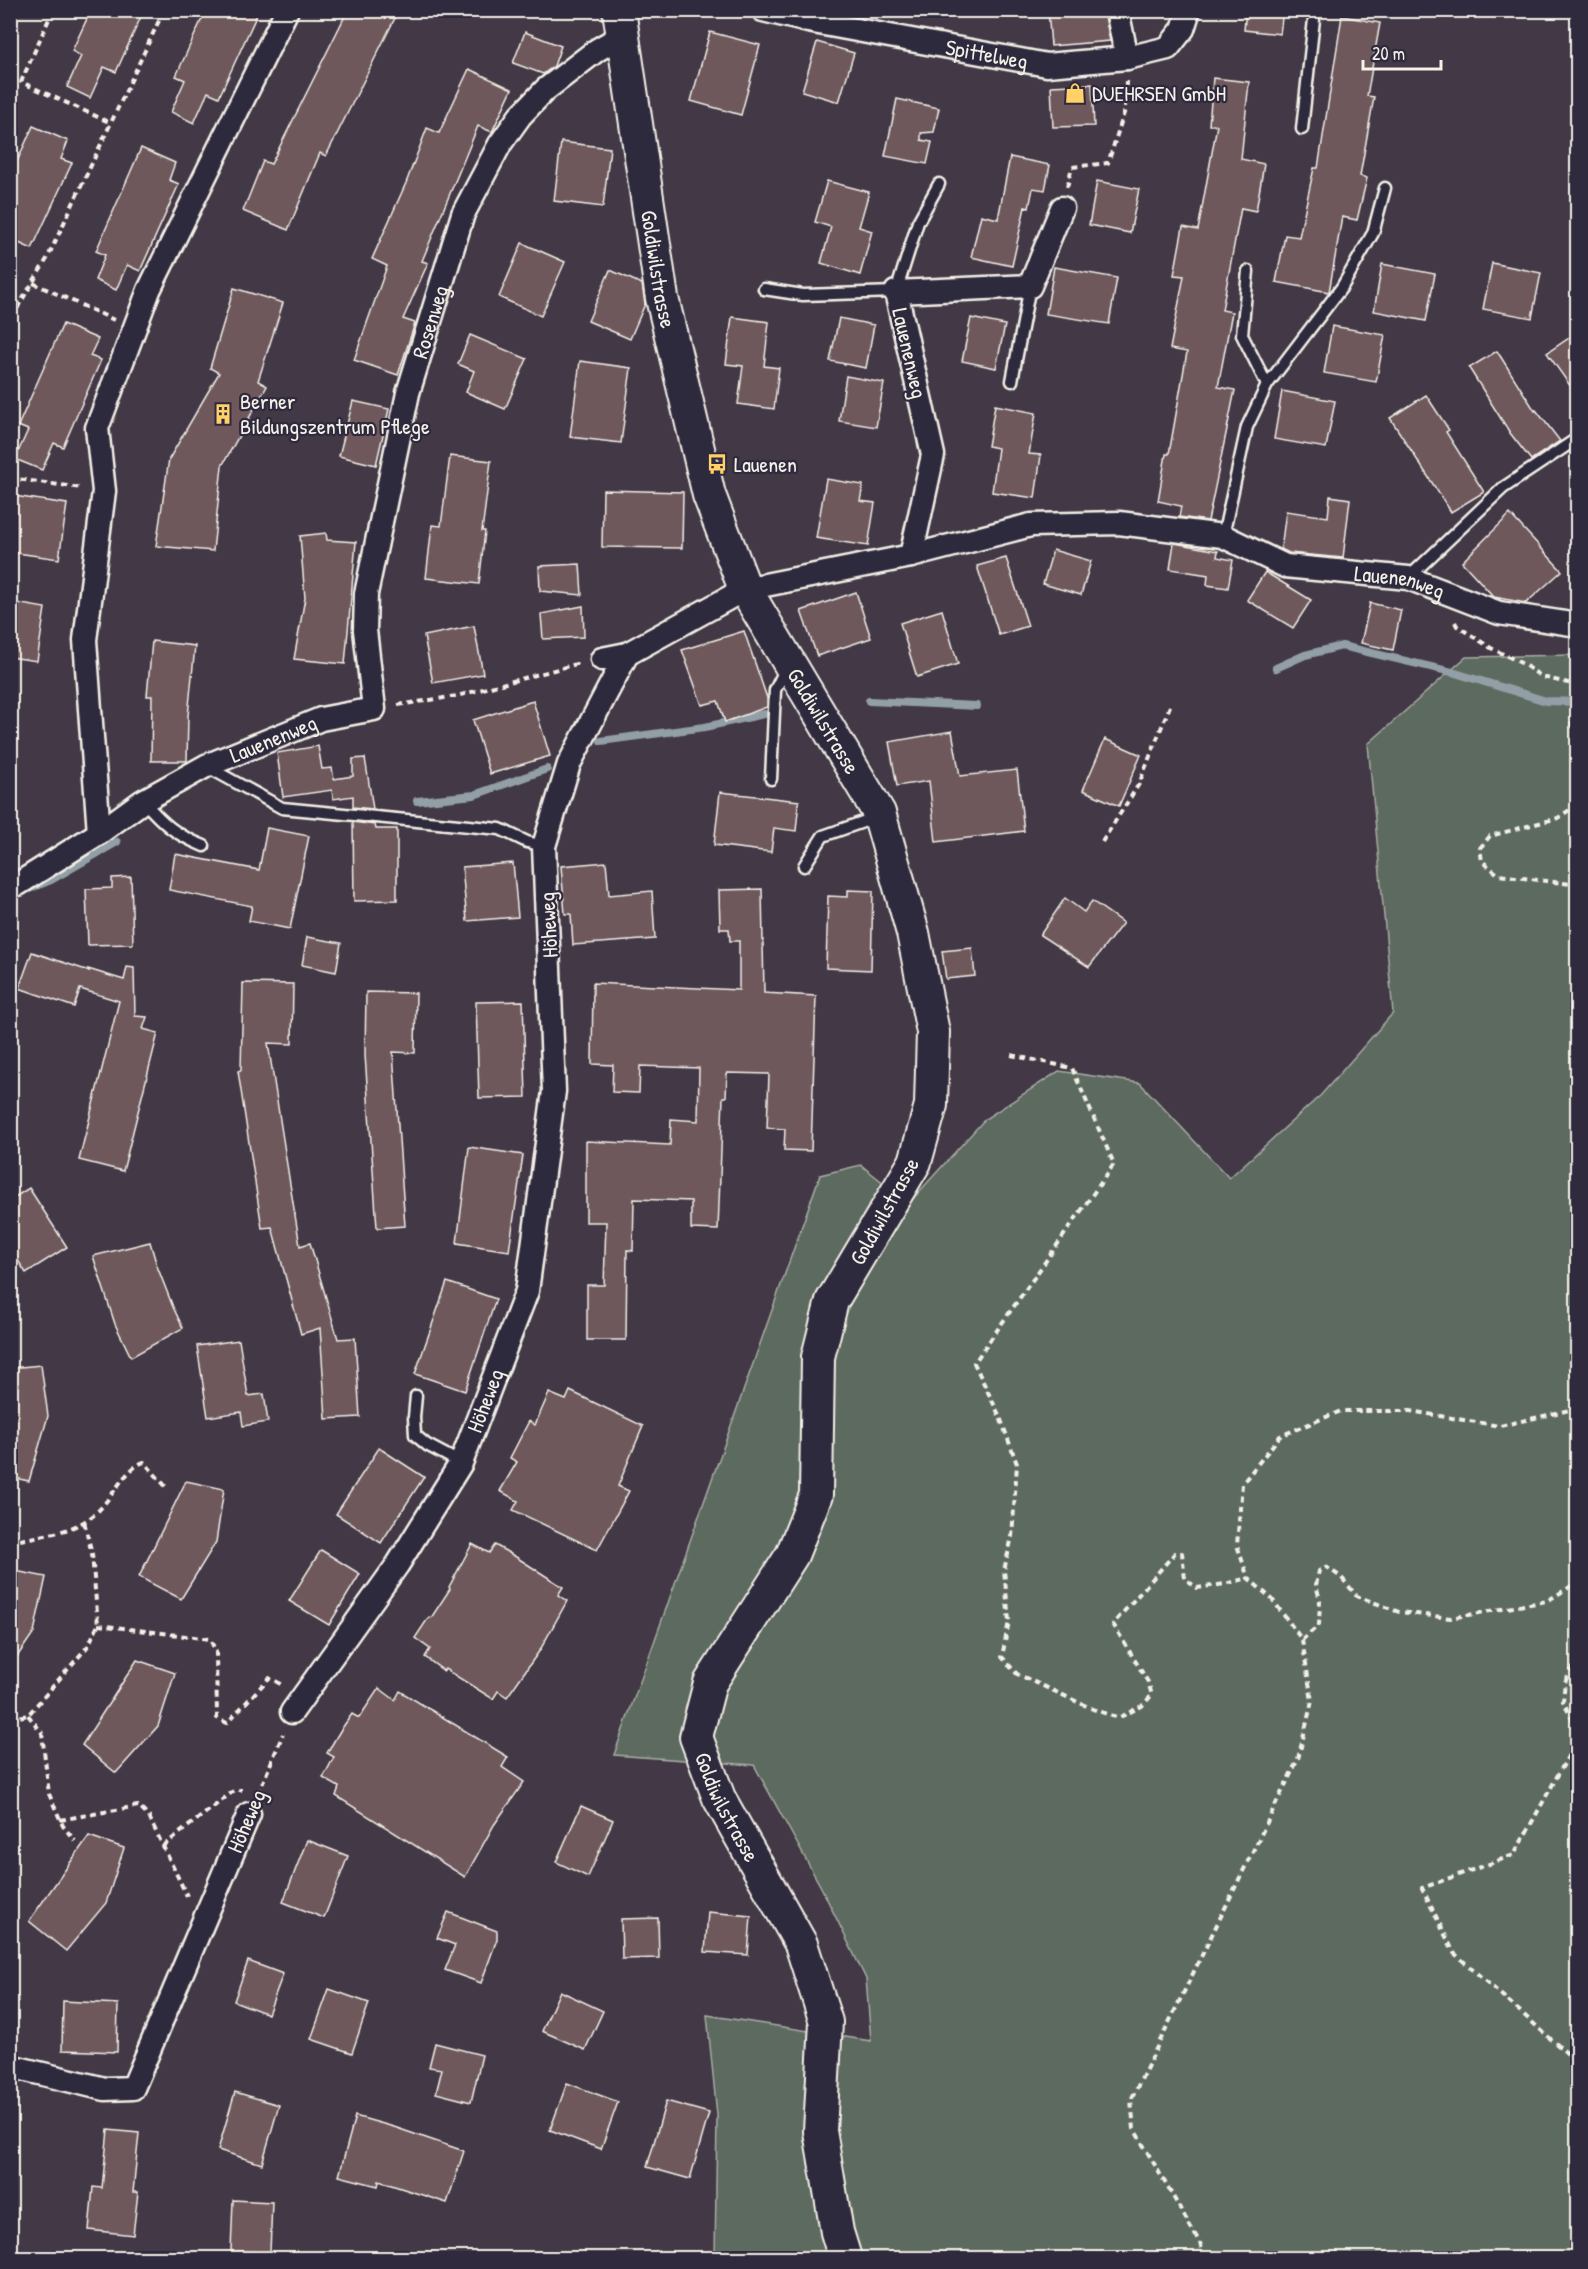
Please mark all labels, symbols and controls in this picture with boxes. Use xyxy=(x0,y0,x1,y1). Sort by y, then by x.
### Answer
street label: Spittelweg xyxy=(943,32,1030,76)
scale bar xyxy=(1363,33,1441,71)
text: 20 m xyxy=(1372,41,1405,66)
place label: DUEHRSEN GmbH xyxy=(1092,78,1226,108)
shop icon: DUEHRSEN GmbH xyxy=(1063,81,1087,105)
street label: Goldiwilstrasse xyxy=(634,208,684,331)
street label: Rosenweg xyxy=(405,282,455,362)
street label: Lauenenweg xyxy=(885,305,935,401)
place label: Berner Bildungszentrum Pflege xyxy=(240,386,430,441)
building icon: Berner Bildungszentrum Pflege xyxy=(211,402,235,426)
place label: Lauenen xyxy=(734,449,797,479)
bus stop icon: Lauenen xyxy=(705,452,729,476)
street label: Lauenenweg xyxy=(1353,558,1449,606)
street label: Goldiwilstrasse xyxy=(781,662,867,780)
street label: Lauenenweg xyxy=(225,707,321,770)
street label: Höheweg xyxy=(531,891,565,959)
street label: Goldiwilstrasse xyxy=(842,1152,926,1270)
street label: Höheweg xyxy=(459,1364,511,1437)
street label: Goldiwilstrasse xyxy=(688,1748,767,1867)
street label: Höheweg xyxy=(219,1785,273,1857)

